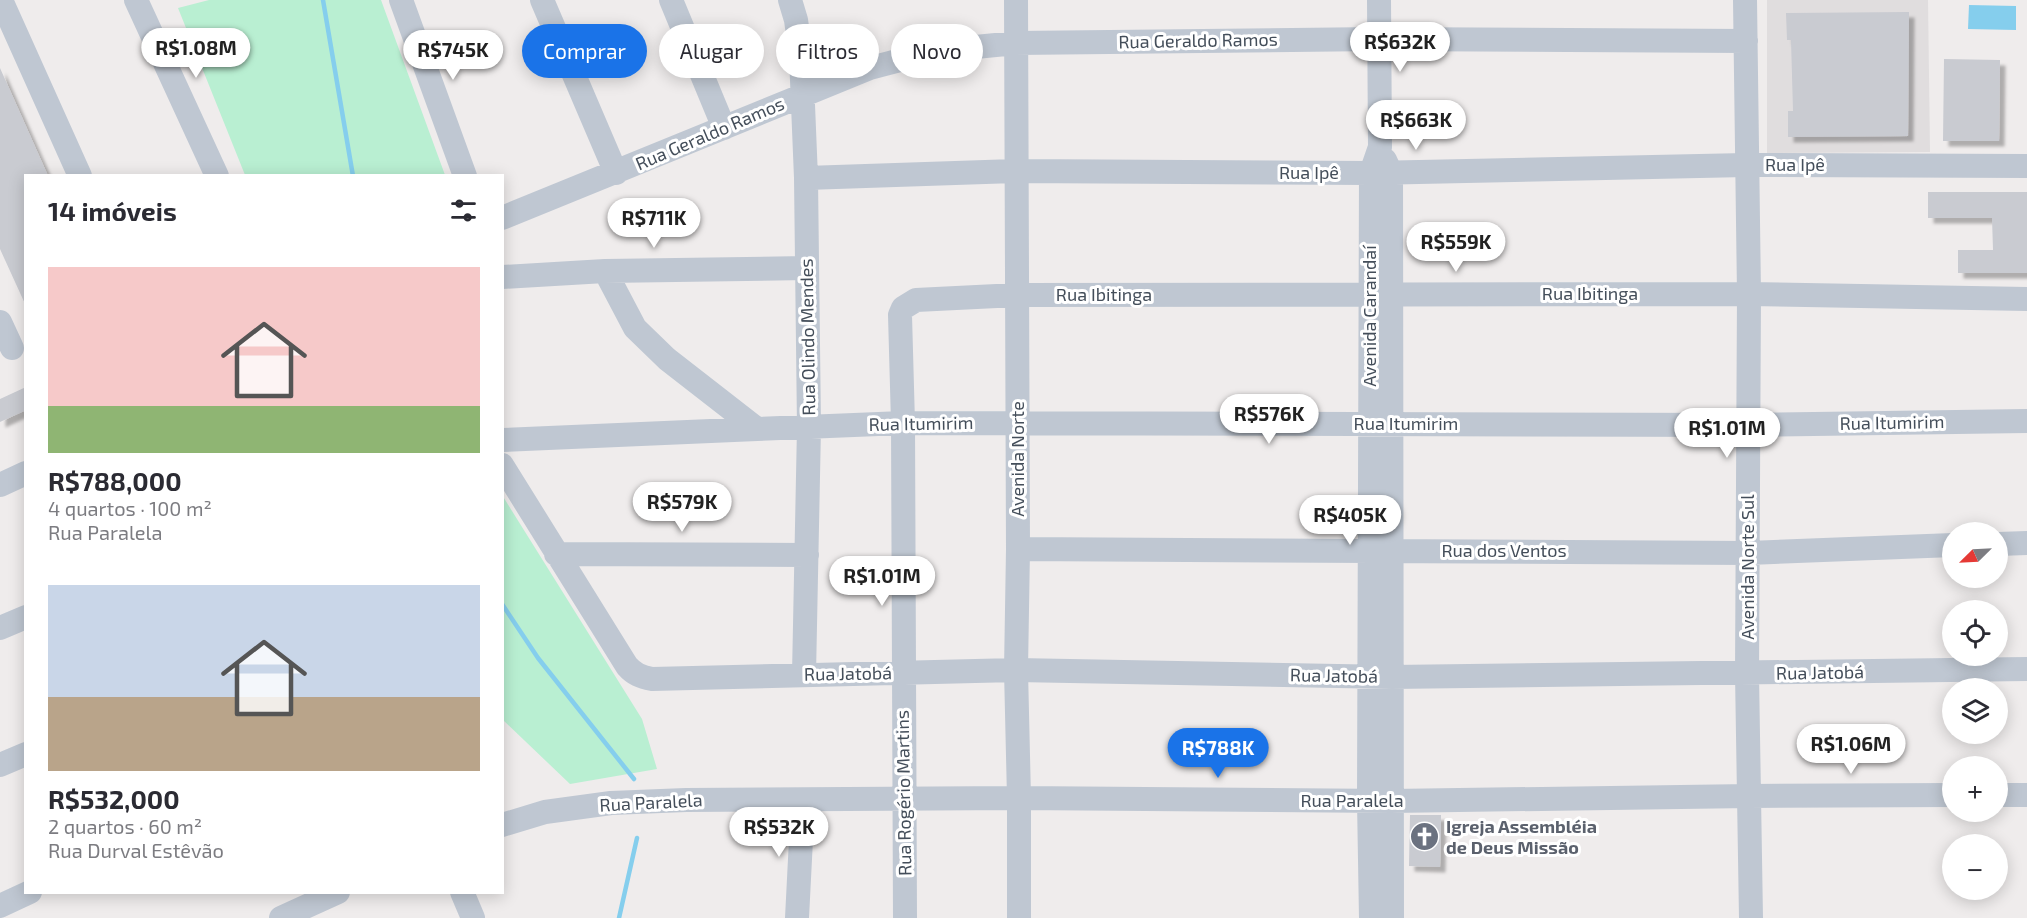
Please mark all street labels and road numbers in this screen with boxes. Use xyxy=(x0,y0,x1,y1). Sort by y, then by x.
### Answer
street label: Rua Geraldo Ramos xyxy=(1118,28,1278,52)
street label: Rua Geraldo Ramos xyxy=(632,92,787,174)
street label: Rua Ipê xyxy=(1765,153,1825,175)
street label: Rua Ipê xyxy=(1279,161,1339,183)
street label: Avenida Carandaí xyxy=(1358,245,1380,387)
street label: Rua Olindo Mendes xyxy=(795,258,819,416)
street label: Rua Ibitinga xyxy=(1542,282,1638,304)
street label: Rua Ibitinga xyxy=(1056,283,1152,305)
street label: Avenida Norte xyxy=(1006,401,1028,517)
street label: Rua Itumirim xyxy=(1839,410,1945,434)
street label: Rua Itumirim xyxy=(868,411,974,435)
street label: Rua Itumirim xyxy=(1354,412,1458,434)
street label: Avenida Norte Sul xyxy=(1736,494,1758,640)
street label: Rua dos Ventos xyxy=(1441,539,1567,561)
street label: Rua Jatobá xyxy=(1776,660,1864,684)
street label: Rua Jatobá xyxy=(804,661,892,685)
street label: Rua Jatobá xyxy=(1290,663,1378,687)
street label: Rua Rogério Martins xyxy=(891,710,915,876)
street label: Rua Paralela xyxy=(599,788,703,816)
street label: Rua Paralela xyxy=(1300,789,1404,811)

